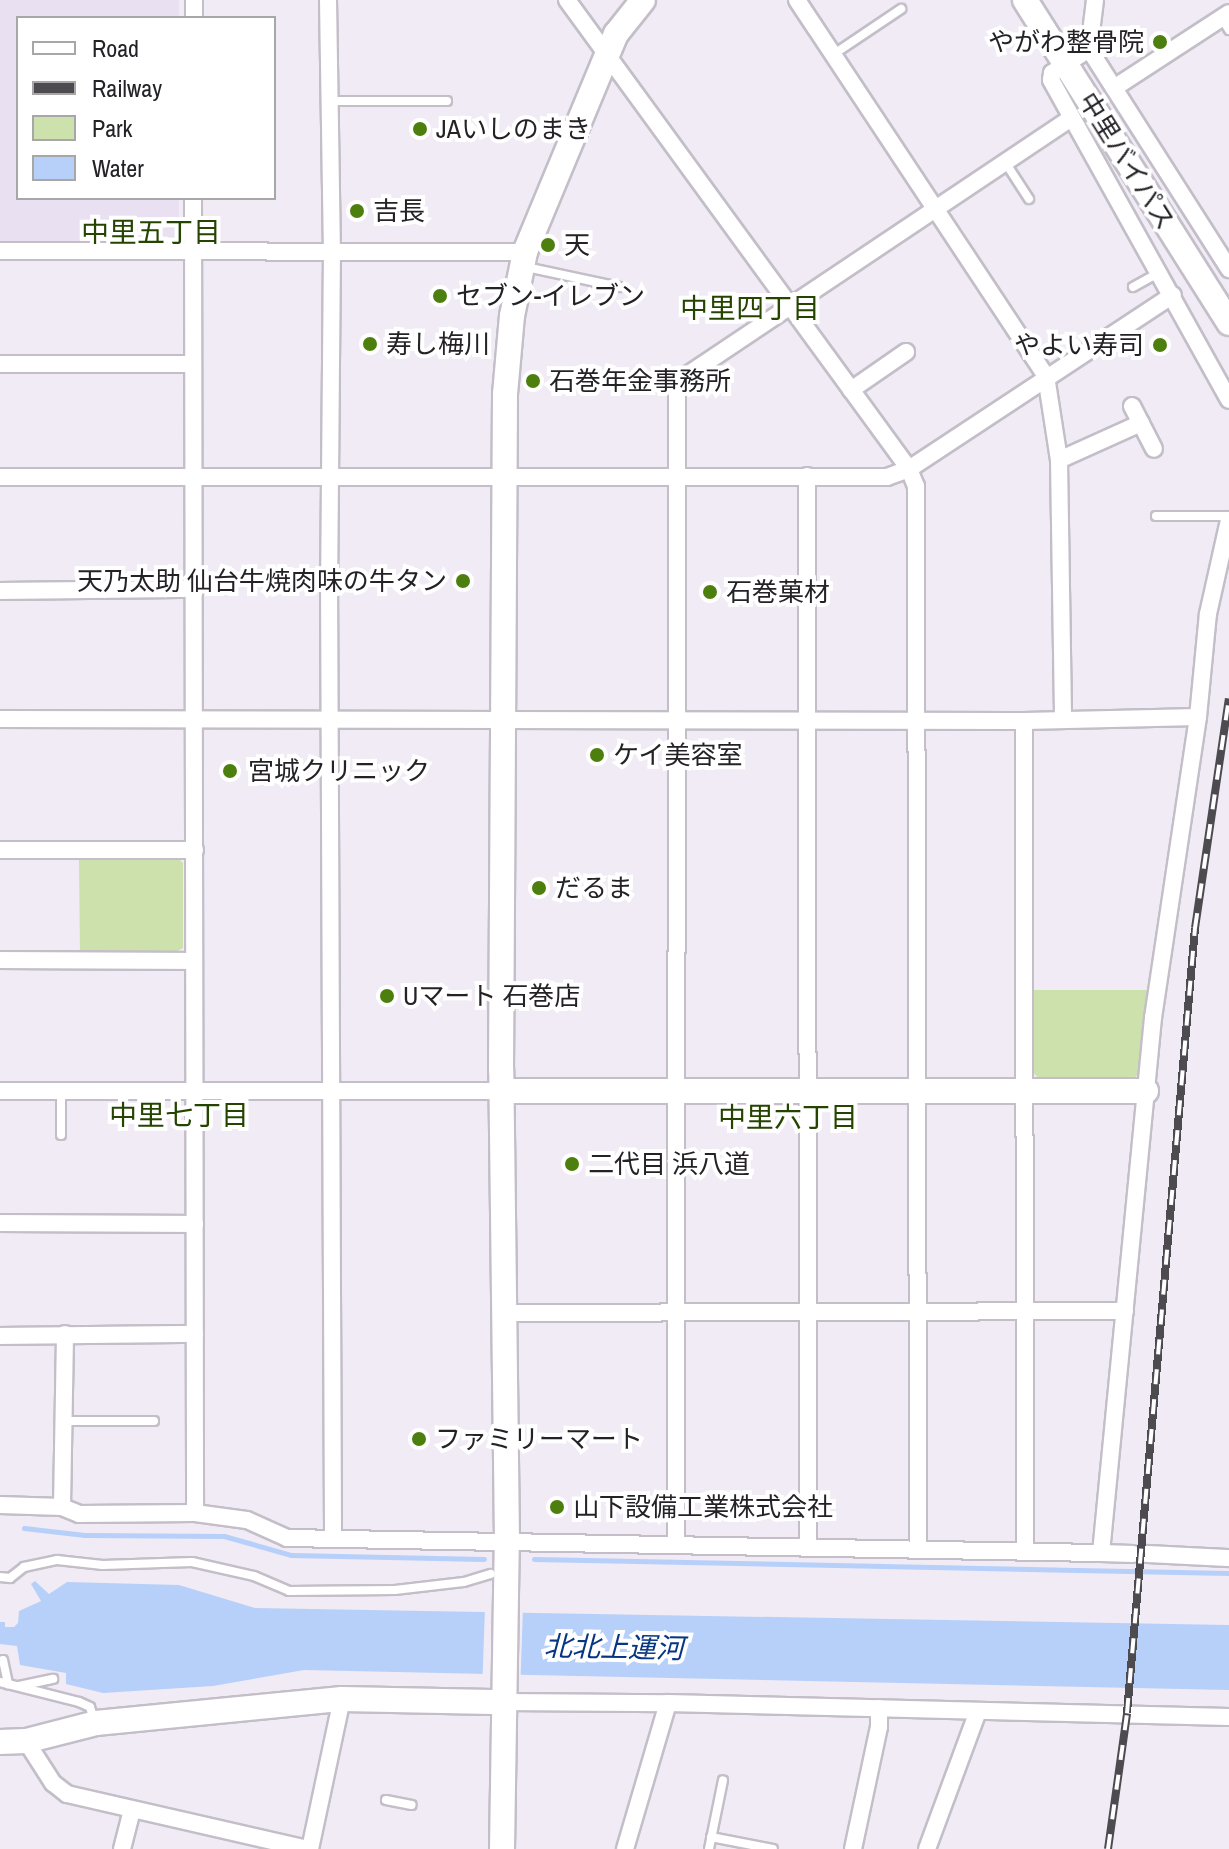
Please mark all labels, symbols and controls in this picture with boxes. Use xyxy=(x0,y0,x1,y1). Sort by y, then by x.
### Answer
legend xyxy=(16,16,276,200)
place label: やがわ整骨院 xyxy=(988,26,1144,58)
text: Road xyxy=(92,32,139,64)
marker: やがわ整骨院 xyxy=(1151,33,1169,51)
text: Railway xyxy=(92,72,162,104)
street label: 中里バイパス xyxy=(1072,87,1182,235)
text: Park xyxy=(92,112,132,144)
place label: JAいしのまき xyxy=(436,113,591,145)
marker: JAいしのまき xyxy=(411,120,429,138)
text: Water xyxy=(92,152,144,184)
place label: 吉長 xyxy=(373,195,425,227)
marker: 吉長 xyxy=(348,202,366,220)
district label: 中里五丁目 xyxy=(81,215,221,249)
place label: 天 xyxy=(564,229,590,261)
marker: 天 xyxy=(539,236,557,254)
place label: セブン-イレブン xyxy=(456,280,645,312)
marker: セブン-イレブン xyxy=(431,287,449,305)
district label: 中里四丁目 xyxy=(680,291,820,325)
place label: 寿し梅川 xyxy=(386,328,490,360)
place label: やよい寿司 xyxy=(1014,329,1144,361)
marker: 寿し梅川 xyxy=(361,335,379,353)
marker: やよい寿司 xyxy=(1151,336,1169,354)
place label: 石巻年金事務所 xyxy=(549,365,731,397)
marker: 石巻年金事務所 xyxy=(524,372,542,390)
place label: 天乃太助 仙台牛焼肉味の牛タン xyxy=(77,565,447,597)
marker: 天乃太助 仙台牛焼肉味の牛タン xyxy=(454,572,472,590)
place label: 石巻菓材 xyxy=(726,576,830,608)
marker: 石巻菓材 xyxy=(701,583,719,601)
place label: ケイ美容室 xyxy=(613,739,743,771)
marker: ケイ美容室 xyxy=(588,746,606,764)
place label: 宮城クリニック xyxy=(248,755,430,787)
marker: 宮城クリニック xyxy=(219,760,241,782)
place label: だるま xyxy=(555,872,633,904)
marker: だるま xyxy=(530,879,548,897)
place label: Uマート 石巻店 xyxy=(403,980,580,1012)
marker: Uマート 石巻店 xyxy=(378,987,396,1005)
district label: 中里七丁目 xyxy=(109,1098,249,1132)
district label: 中里六丁目 xyxy=(718,1100,858,1134)
place label: 二代目 浜八道 xyxy=(588,1148,750,1180)
marker: 二代目 浜八道 xyxy=(563,1155,581,1173)
place label: ファミリーマート xyxy=(435,1423,643,1455)
marker: ファミリーマート xyxy=(410,1430,428,1448)
place label: 山下設備工業株式会社 xyxy=(573,1491,833,1523)
marker: 山下設備工業株式会社 xyxy=(548,1498,566,1516)
water label: 北北上運河 xyxy=(544,1629,684,1665)

